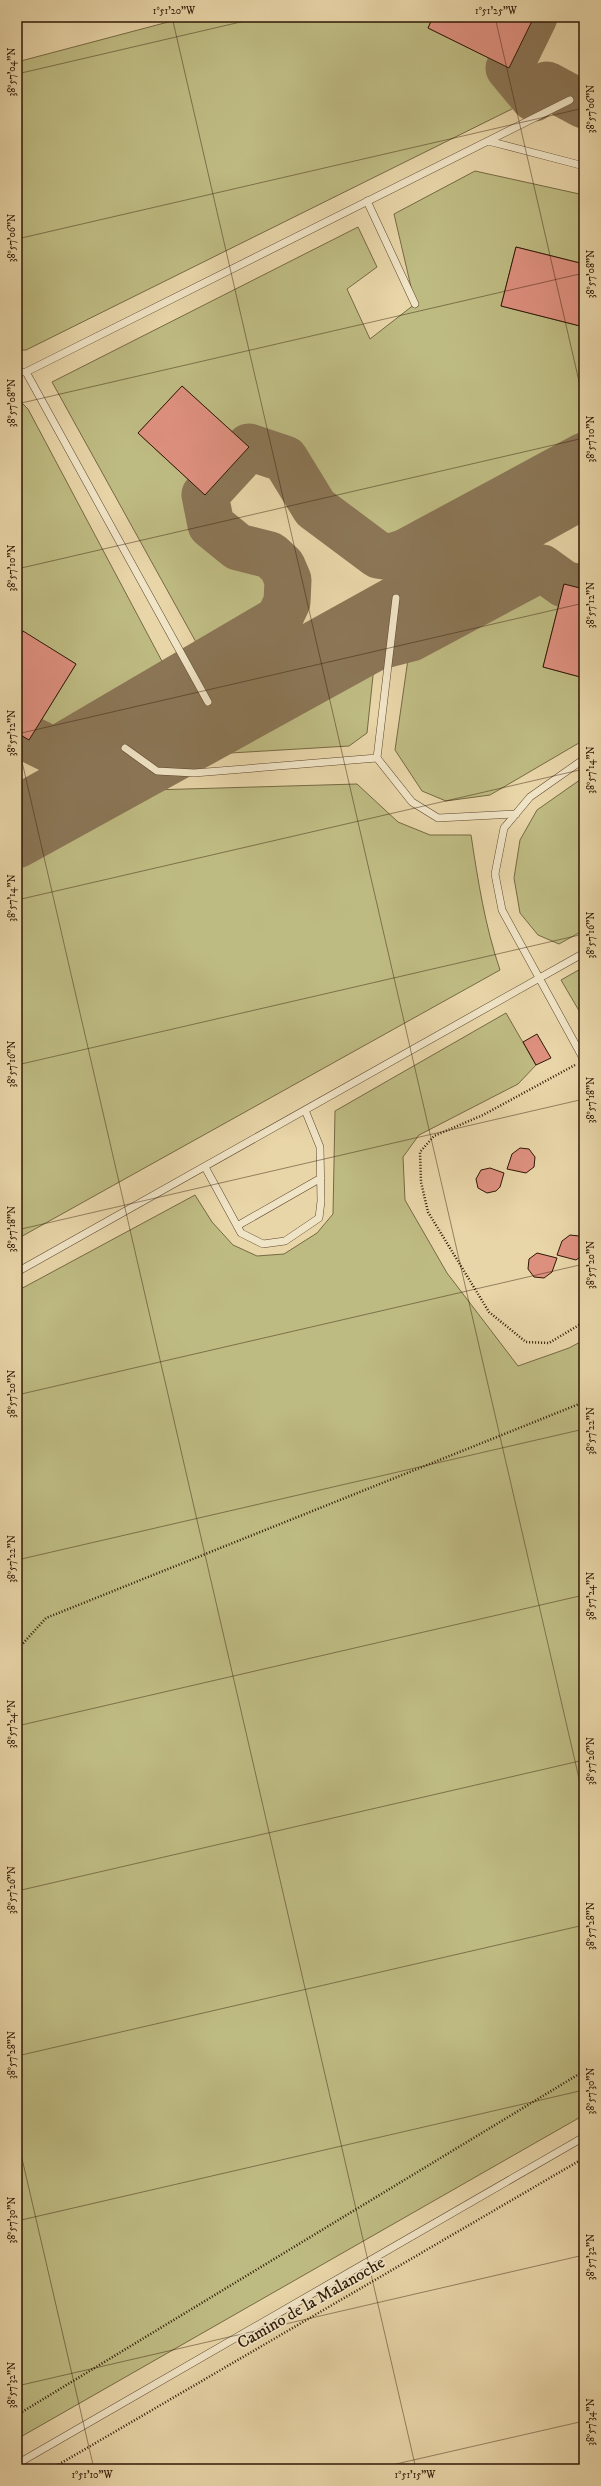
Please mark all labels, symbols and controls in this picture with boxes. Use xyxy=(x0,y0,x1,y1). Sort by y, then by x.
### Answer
text: 1°51'20"W xyxy=(153,5,196,17)
text: 1°51'25"W xyxy=(475,5,518,17)
text: 38°57'04"N xyxy=(6,47,18,97)
text: 38°57'06"N xyxy=(585,85,597,133)
text: 38°57'06"N xyxy=(6,214,18,262)
text: 38°57'08"N xyxy=(585,250,597,298)
text: 38°57'08"N xyxy=(6,379,18,427)
text: 38°57'10"N xyxy=(585,416,597,462)
text: 38°57'10"N xyxy=(6,545,18,591)
text: 38°57'12"N xyxy=(585,582,597,628)
text: 38°57'12"N xyxy=(6,710,18,756)
text: 38°57'14"N xyxy=(585,746,597,794)
text: 38°57'14"N xyxy=(6,874,18,922)
text: 38°57'16"N xyxy=(585,912,597,958)
text: 38°57'16"N xyxy=(6,1041,18,1087)
text: 38°57'18"N xyxy=(585,1077,597,1123)
text: 38°57'18"N xyxy=(6,1206,18,1252)
text: 38°57'20"N xyxy=(585,1241,597,1289)
text: 38°57'20"N xyxy=(6,1370,18,1418)
text: 38°57'22"N xyxy=(585,1407,597,1455)
text: 38°57'22"N xyxy=(6,1535,18,1583)
text: 38°57'24"N xyxy=(585,1572,597,1620)
text: 38°57'24"N xyxy=(6,1700,18,1748)
text: 38°57'26"N xyxy=(585,1737,597,1785)
text: 38°57'26"N xyxy=(6,1866,18,1914)
text: 38°57'28"N xyxy=(585,1902,597,1950)
text: 38°57'28"N xyxy=(6,2031,18,2079)
text: 38°57'30"N xyxy=(585,2067,597,2115)
text: 38°57'30"N xyxy=(6,2196,18,2244)
text: 38°57'32"N xyxy=(585,2234,597,2280)
street label: Camino de la Malanoche xyxy=(233,2252,389,2354)
text: 38°57'32"N xyxy=(6,2362,18,2408)
text: 38°57'34"N xyxy=(585,2398,597,2446)
text: 1°51'10"W xyxy=(71,2469,113,2481)
text: 1°51'15"W xyxy=(395,2469,436,2481)

